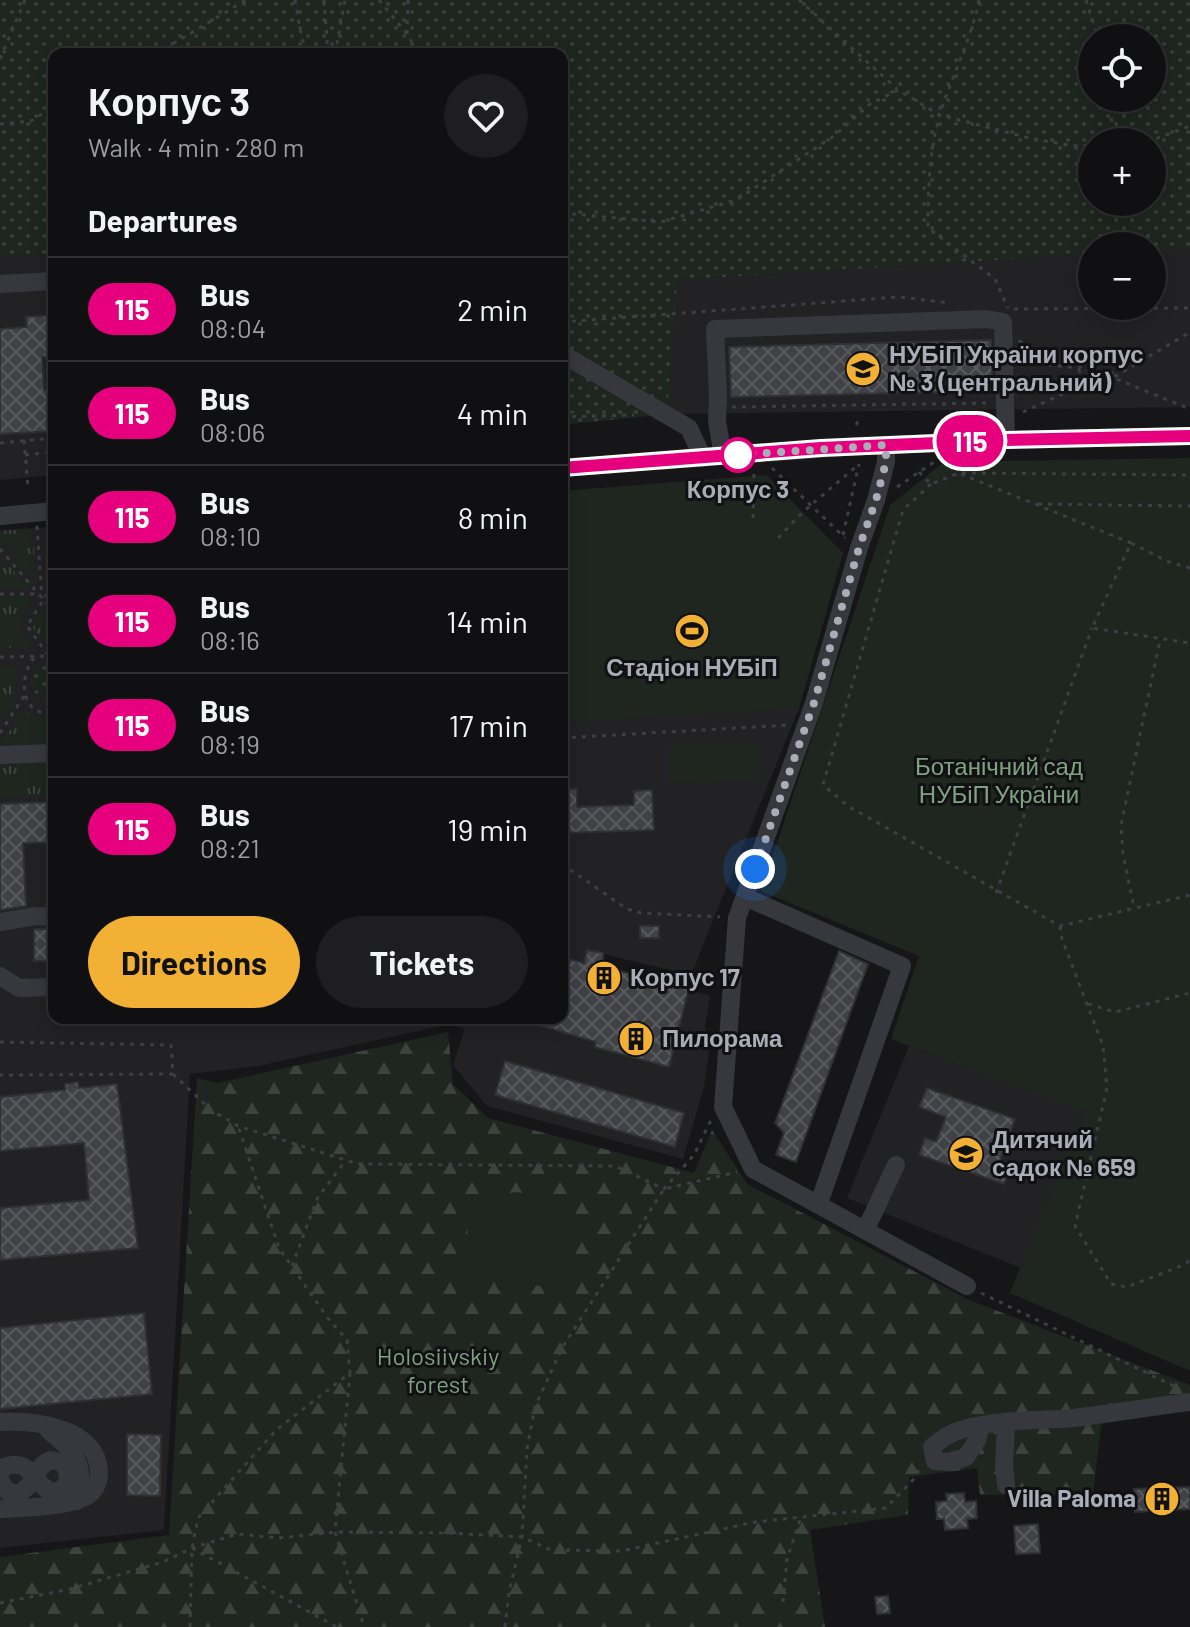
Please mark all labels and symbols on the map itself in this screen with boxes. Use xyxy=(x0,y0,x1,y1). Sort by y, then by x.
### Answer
place label: НУБіП України корпус № 3 (центральний) xyxy=(889,339,1144,396)
school or university icon: НУБіП України корпус № 3 (центральний) xyxy=(844,350,882,388)
line badge: 115 xyxy=(924,415,1016,467)
marker: Корпус 3 xyxy=(721,438,755,472)
place label: Корпус 3 xyxy=(687,474,789,503)
sports icon: Стадіон НУБіП xyxy=(673,612,711,650)
place label: Стадіон НУБіП xyxy=(606,652,778,681)
park label: Ботанічний сад НУБіП України xyxy=(915,751,1083,808)
your location xyxy=(735,849,775,889)
building icon: Корпус 17 xyxy=(585,959,623,997)
place label: Корпус 17 xyxy=(630,962,740,991)
building icon: Пилорама xyxy=(617,1020,655,1058)
place label: Пилорама xyxy=(662,1023,783,1052)
place label: Дитячий садок № 659 xyxy=(992,1124,1136,1181)
school or university icon: Дитячий садок № 659 xyxy=(947,1135,985,1173)
park label: Holosiivskiy forest xyxy=(377,1341,499,1398)
building icon: Villa Paloma xyxy=(1143,1480,1181,1518)
place label: Villa Paloma xyxy=(1007,1483,1136,1512)

